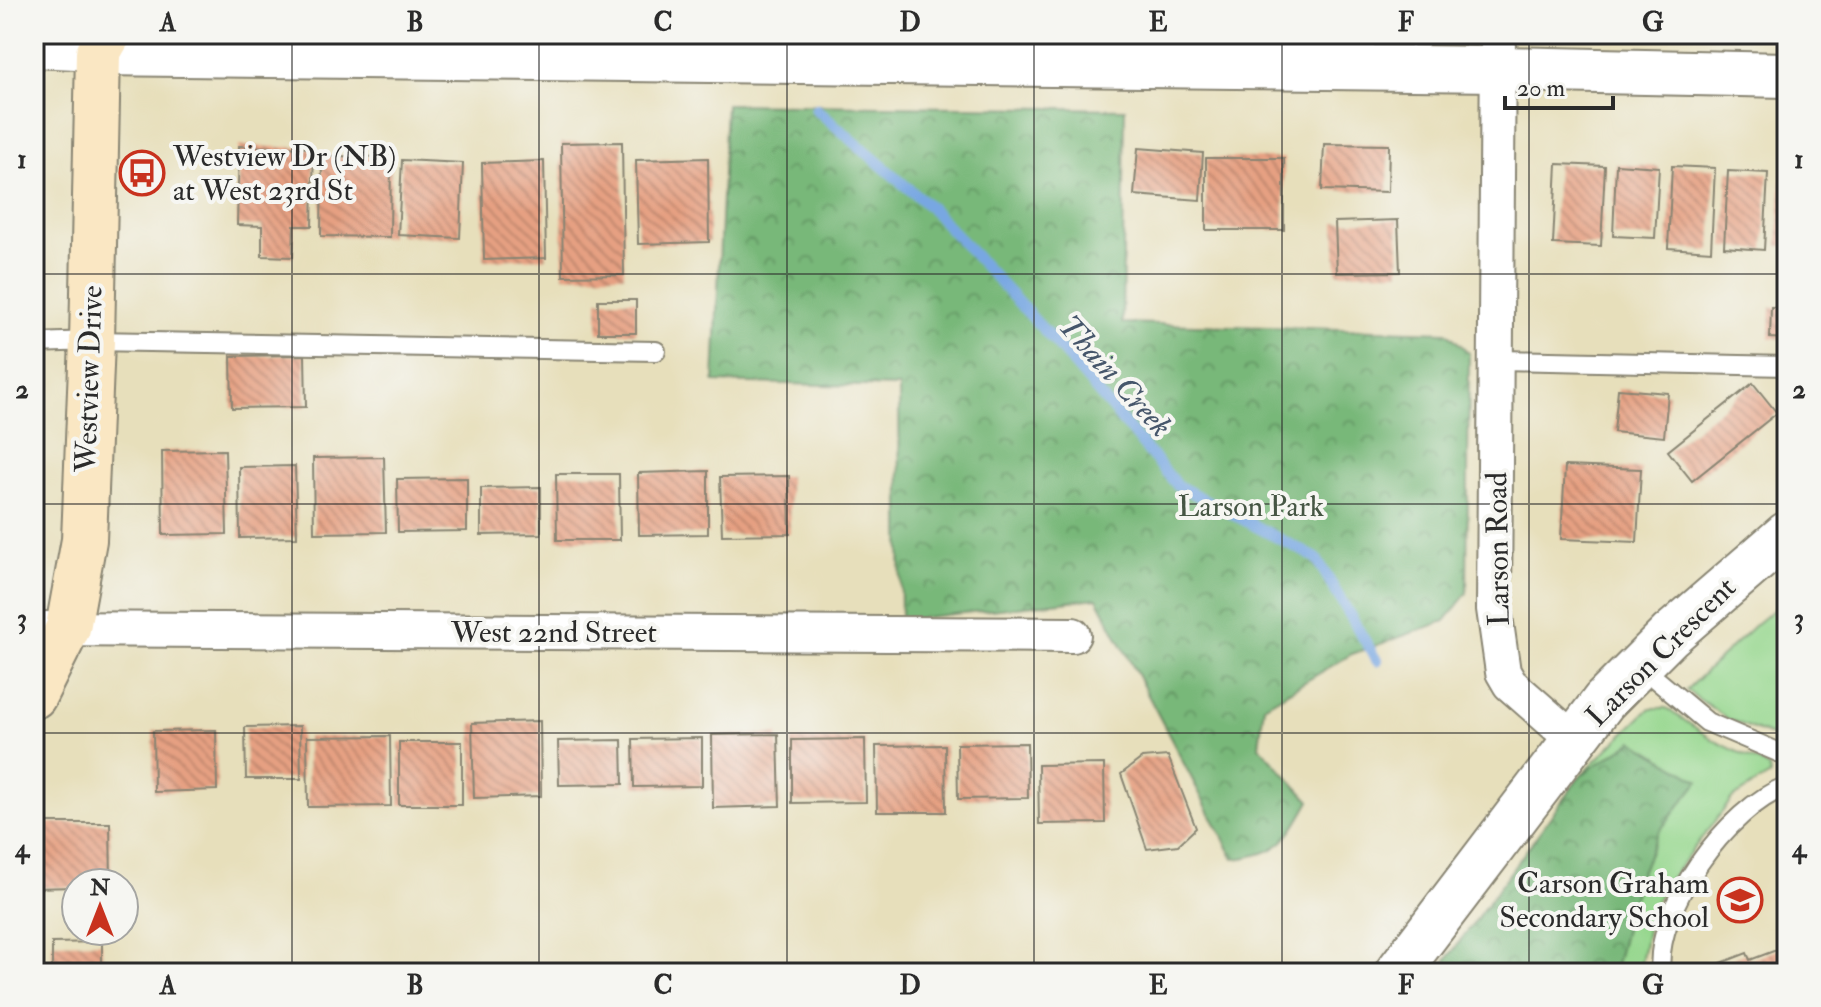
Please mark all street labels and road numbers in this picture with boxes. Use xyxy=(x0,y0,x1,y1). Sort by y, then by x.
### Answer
street label: Westview Drive xyxy=(67,285,111,474)
street label: Larson Road xyxy=(1478,471,1518,627)
street label: Larson Crescent xyxy=(1578,569,1744,735)
street label: West 22nd Street xyxy=(450,614,657,651)

